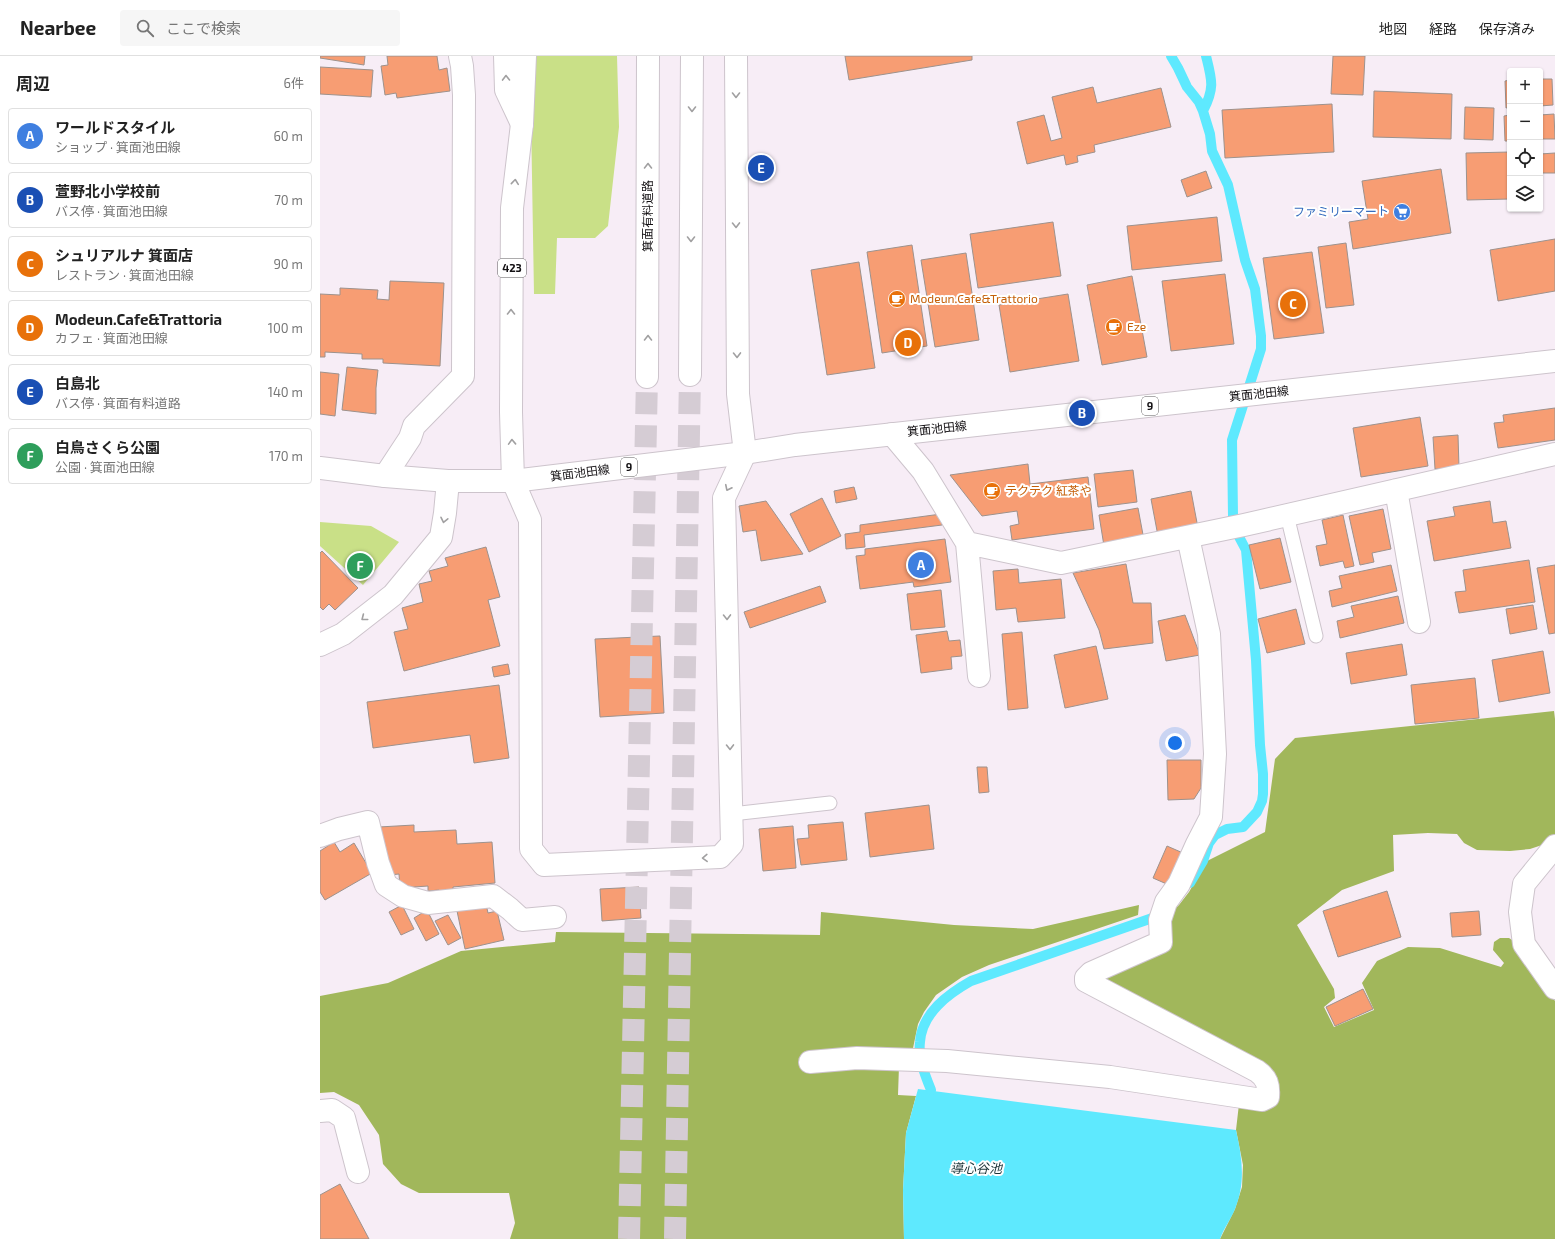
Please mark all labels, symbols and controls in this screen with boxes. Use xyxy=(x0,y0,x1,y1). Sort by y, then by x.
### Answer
search box xyxy=(120,10,400,46)
text: Nearbee xyxy=(20,16,96,39)
icon: search xyxy=(134,17,156,39)
text: ここで検索 xyxy=(166,19,241,37)
text: 地図 xyxy=(1379,20,1407,37)
text: 経路 xyxy=(1429,20,1457,37)
text: 保存済み xyxy=(1479,20,1535,37)
map controls xyxy=(1507,68,1543,212)
button: + xyxy=(1507,68,1543,104)
text: 周辺 xyxy=(16,73,50,93)
text: 6件 xyxy=(284,75,304,91)
one-way arrow xyxy=(502,75,510,81)
one-way arrow xyxy=(732,92,740,98)
button: − xyxy=(1507,104,1543,140)
one-way arrow xyxy=(688,106,696,112)
text: ワールドスタイル xyxy=(55,118,175,136)
text: A xyxy=(26,128,34,144)
text: 60 m xyxy=(273,128,303,144)
text: ショップ · 箕面池田線 xyxy=(55,139,181,155)
button: locate xyxy=(1507,140,1543,176)
pin: E xyxy=(748,153,774,183)
one-way arrow xyxy=(644,163,652,169)
button: layers xyxy=(1507,176,1543,212)
one-way arrow xyxy=(510,179,519,185)
street label: 箕面有料道路 xyxy=(640,180,654,252)
text: 萱野北小学校前 xyxy=(55,182,160,200)
text: B xyxy=(26,192,34,208)
text: 70 m xyxy=(274,192,303,208)
supermarket icon: ファミリーマート xyxy=(1392,202,1412,222)
text: バス停 · 箕面池田線 xyxy=(55,203,168,219)
place label: ファミリーマート xyxy=(1293,204,1389,218)
one-way arrow xyxy=(732,222,740,228)
one-way arrow xyxy=(687,236,695,242)
text: シュリアルナ 箕面店 xyxy=(55,246,193,264)
text: C xyxy=(26,256,34,272)
text: 90 m xyxy=(273,256,303,272)
road number: 423 xyxy=(498,259,526,277)
text: レストラン · 箕面池田線 xyxy=(55,267,194,283)
cafe icon: Modeun.Cafe&Trattorio xyxy=(887,289,907,309)
pin: C xyxy=(1280,289,1306,319)
place label: Modeun.Cafe&Trattorio xyxy=(910,291,1038,305)
one-way arrow xyxy=(507,309,516,315)
text: Modeun.Cafe&Trattoria xyxy=(55,310,222,328)
cafe icon: Eze xyxy=(1104,317,1124,337)
place label: Eze xyxy=(1127,319,1146,333)
text: D xyxy=(26,320,34,336)
text: 100 m xyxy=(268,320,303,336)
pin: D xyxy=(895,328,921,358)
text: カフェ · 箕面池田線 xyxy=(55,330,168,346)
one-way arrow xyxy=(644,335,652,341)
one-way arrow xyxy=(733,352,741,358)
text: 白島北 xyxy=(55,374,100,392)
street label: 箕面池田線 xyxy=(1228,383,1289,403)
text: E xyxy=(26,384,34,400)
text: 140 m xyxy=(268,384,303,400)
text: バス停 · 箕面有料道路 xyxy=(55,395,181,411)
road number: 9 xyxy=(1142,397,1158,415)
pin: B xyxy=(1069,398,1095,428)
street label: 箕面池田線 xyxy=(906,418,967,438)
text: 白鳥さくら公園 xyxy=(55,438,160,456)
one-way arrow xyxy=(507,439,516,445)
text: F xyxy=(26,448,34,464)
text: 170 m xyxy=(269,448,303,464)
road number: 9 xyxy=(621,458,637,476)
text: 公園 · 箕面池田線 xyxy=(55,459,155,475)
street label: 箕面池田線 xyxy=(549,461,611,483)
cafe icon: テクテク 紅茶や xyxy=(982,481,1002,501)
place label: テクテク 紅茶や xyxy=(1005,483,1092,497)
one-way arrow xyxy=(725,484,733,491)
one-way arrow xyxy=(440,517,449,523)
pin: A xyxy=(908,550,934,580)
pin: F xyxy=(347,551,373,581)
one-way arrow xyxy=(361,614,368,621)
one-way arrow xyxy=(723,614,731,620)
your location xyxy=(1165,733,1185,753)
one-way arrow xyxy=(726,744,734,750)
one-way arrow xyxy=(702,854,708,862)
water label: 導心谷池 xyxy=(950,1160,1004,1176)

